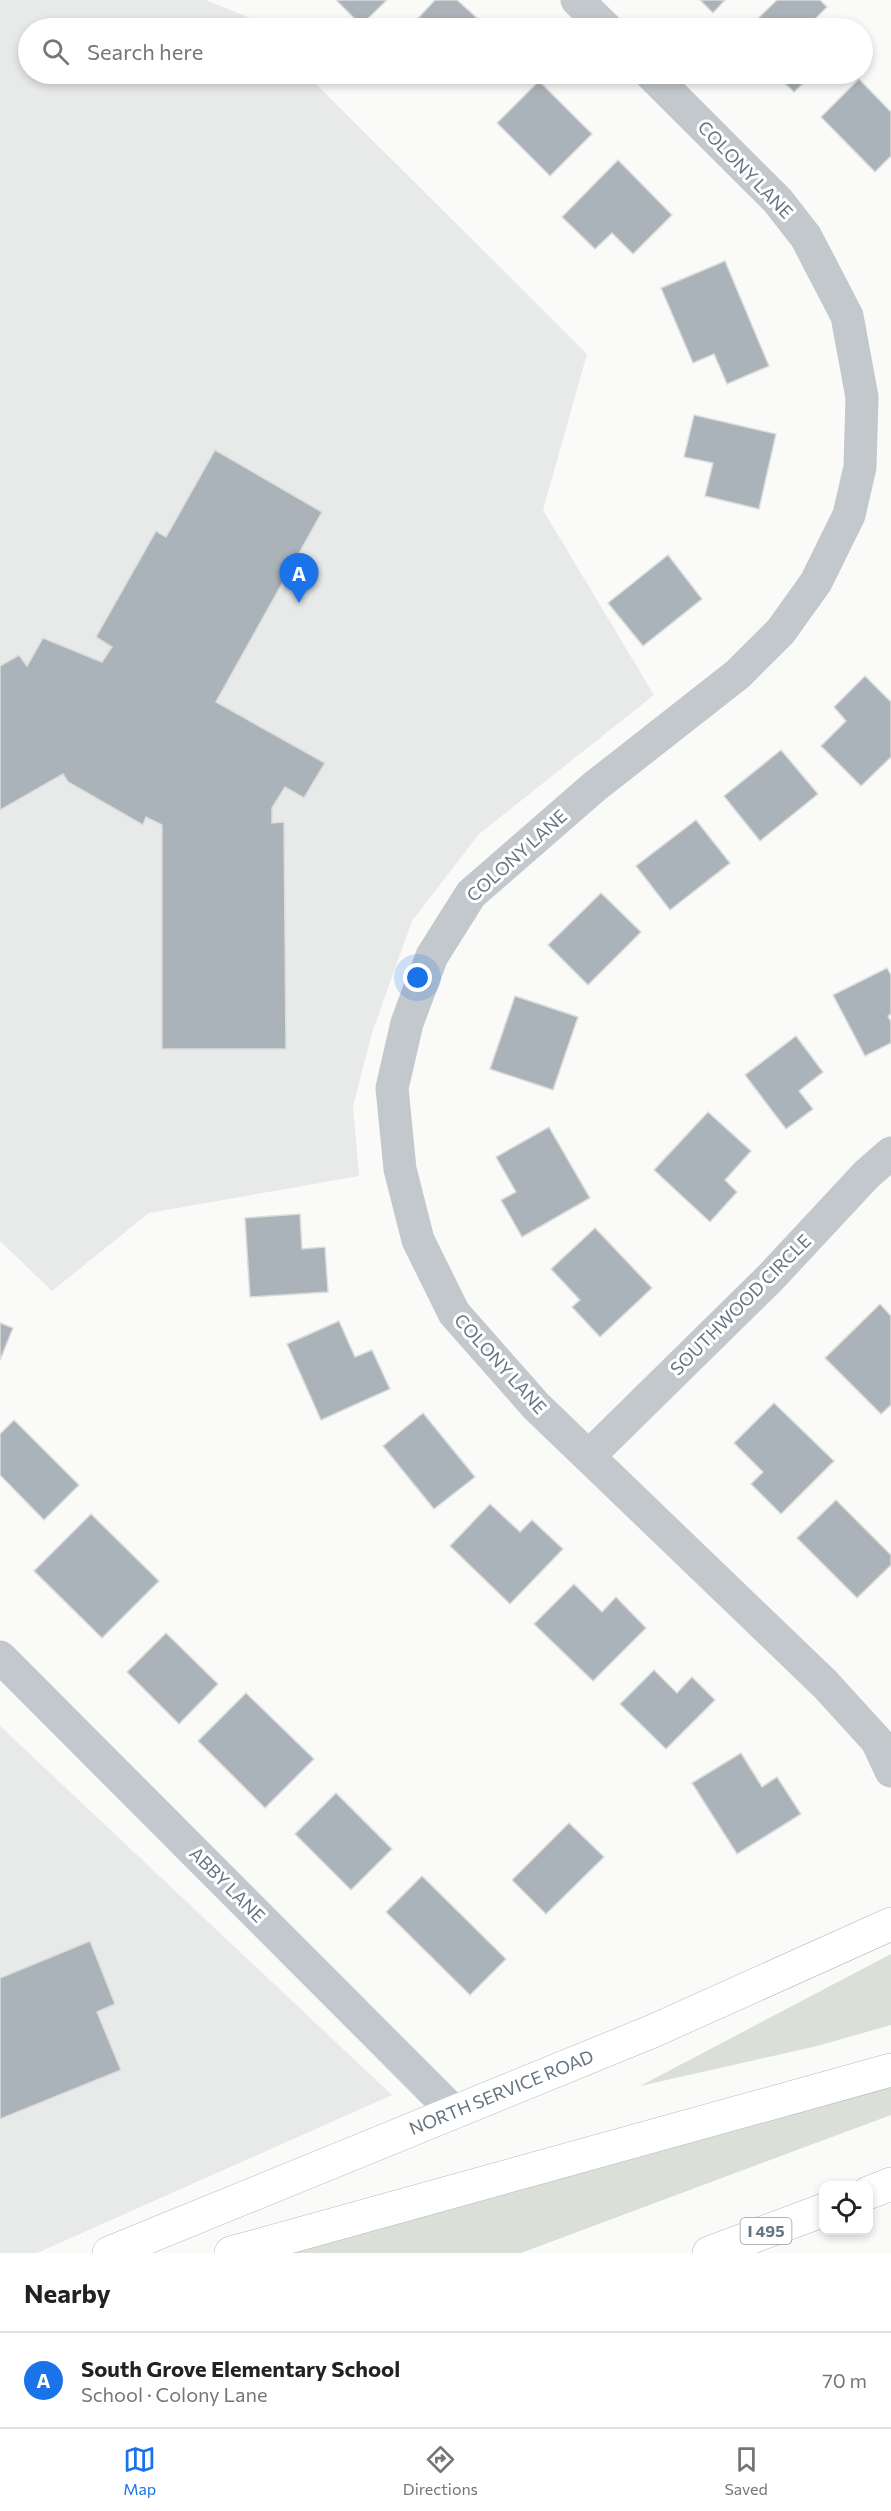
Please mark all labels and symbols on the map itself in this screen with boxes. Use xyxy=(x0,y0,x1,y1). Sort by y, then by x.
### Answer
street label: COLONY LANE xyxy=(694,116,798,223)
pin: A xyxy=(280,554,318,603)
street label: COLONY LANE xyxy=(462,804,571,906)
your location xyxy=(403,963,432,992)
street label: SOUTHWOOD CIRCLE xyxy=(665,1229,815,1379)
street label: COLONY LANE xyxy=(450,1309,552,1418)
street label: ABBY LANE xyxy=(185,1842,270,1927)
street label: NORTH SERVICE ROAD xyxy=(406,2044,597,2139)
road number: I 495 xyxy=(740,2218,792,2244)

